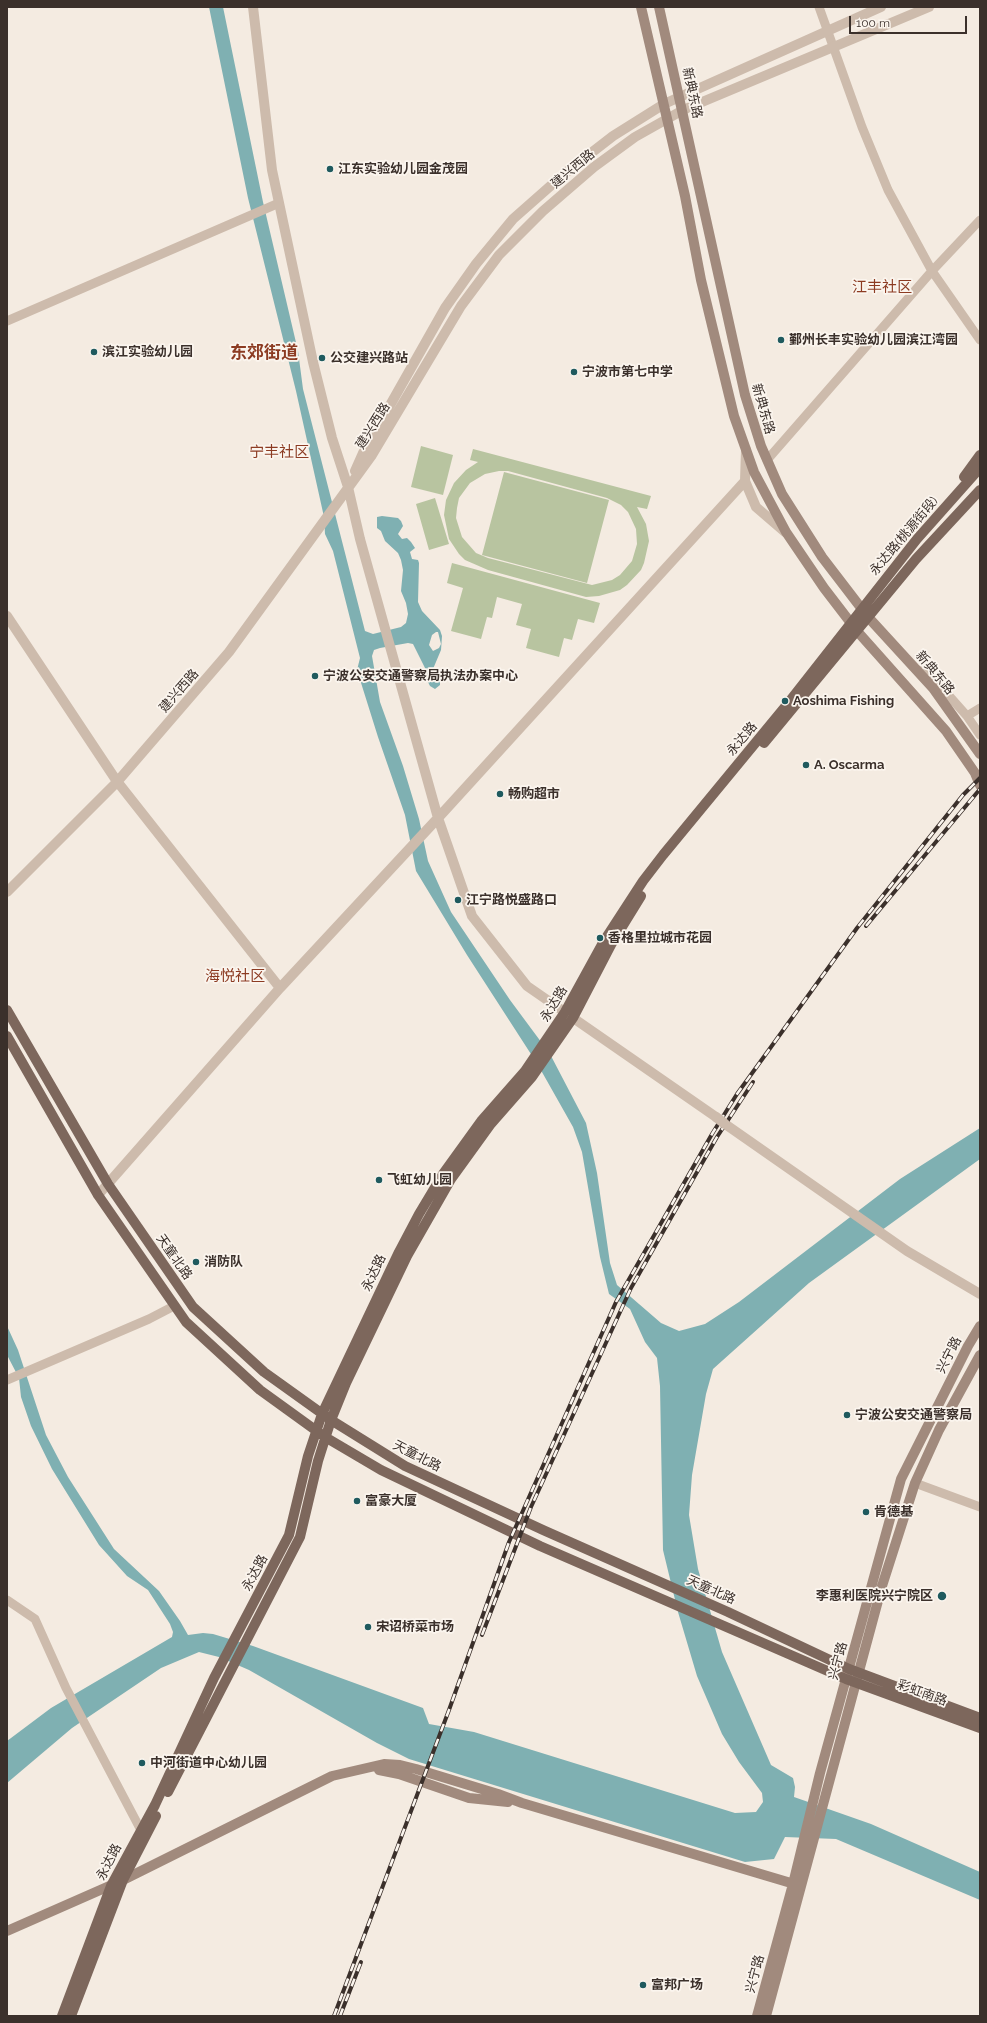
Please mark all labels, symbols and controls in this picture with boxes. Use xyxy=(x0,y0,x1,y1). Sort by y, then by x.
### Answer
scale bar xyxy=(851,8,969,34)
text: 100 m xyxy=(856,16,890,30)
street label: 新典东路 xyxy=(679,66,705,120)
street label: 建兴西路 xyxy=(548,146,598,192)
place label: 江东实验幼儿园金茂园 xyxy=(338,161,468,177)
marker: 江东实验幼儿园金茂园 xyxy=(325,164,335,174)
district label: 江丰社区 xyxy=(852,278,912,296)
place label: 鄞州长丰实验幼儿园滨江湾园 xyxy=(789,332,958,348)
marker: 鄞州长丰实验幼儿园滨江湾园 xyxy=(776,335,786,345)
district label: 东郊街道 xyxy=(230,343,298,363)
place label: 滨江实验幼儿园 xyxy=(102,344,193,360)
marker: 滨江实验幼儿园 xyxy=(89,347,99,357)
place label: 公交建兴路站 xyxy=(330,350,408,366)
marker: 公交建兴路站 xyxy=(317,353,327,363)
place label: 宁波市第七中学 xyxy=(582,364,673,380)
marker: 宁波市第七中学 xyxy=(569,367,579,377)
street label: 新典东路 xyxy=(748,382,778,436)
street label: 建兴西路 xyxy=(353,400,393,452)
district label: 宁丰社区 xyxy=(249,443,309,461)
street label: 永达路(桃源街段) xyxy=(867,493,941,579)
street label: 新典东路 xyxy=(912,648,958,698)
street label: 建兴西路 xyxy=(156,666,202,716)
place label: 宁波公安交通警察局执法办案中心 xyxy=(323,668,518,684)
marker: 宁波公安交通警察局执法办案中心 xyxy=(310,671,320,681)
place label: Aoshima Fishing xyxy=(793,693,894,709)
marker: Aoshima Fishing xyxy=(780,696,790,706)
street label: 永达路 xyxy=(723,719,761,759)
place label: A. Oscarma xyxy=(814,757,884,773)
marker: A. Oscarma xyxy=(801,760,811,770)
place label: 畅购超市 xyxy=(508,786,560,802)
marker: 畅购超市 xyxy=(495,789,505,799)
place label: 江宁路悦盛路口 xyxy=(466,892,557,908)
marker: 江宁路悦盛路口 xyxy=(453,895,463,905)
place label: 香格里拉城市花园 xyxy=(608,930,712,946)
marker: 香格里拉城市花园 xyxy=(595,933,605,943)
district label: 海悦社区 xyxy=(205,967,265,985)
street label: 永达路 xyxy=(537,983,571,1025)
place label: 飞虹幼儿园 xyxy=(387,1172,452,1188)
marker: 飞虹幼儿园 xyxy=(374,1175,384,1185)
street label: 天童北路 xyxy=(153,1231,195,1283)
street label: 永达路 xyxy=(359,1252,389,1294)
place label: 消防队 xyxy=(204,1254,243,1270)
marker: 消防队 xyxy=(191,1257,201,1267)
street label: 兴宁路 xyxy=(933,1334,965,1376)
place label: 宁波公安交通警察局 xyxy=(855,1407,972,1423)
marker: 宁波公安交通警察局 xyxy=(842,1410,852,1420)
street label: 天童北路 xyxy=(390,1437,444,1475)
place label: 富豪大厦 xyxy=(365,1493,417,1509)
marker: 富豪大厦 xyxy=(352,1496,362,1506)
place label: 肯德基 xyxy=(874,1504,913,1520)
marker: 肯德基 xyxy=(861,1507,871,1517)
street label: 永达路 xyxy=(239,1552,271,1594)
street label: 天童北路 xyxy=(684,1572,738,1608)
place label: 李惠利医院兴宁院区 xyxy=(816,1588,933,1604)
marker: 李惠利医院兴宁院区 xyxy=(936,1590,948,1602)
place label: 宋诏桥菜市场 xyxy=(376,1619,454,1635)
marker: 宋诏桥菜市场 xyxy=(363,1622,373,1632)
street label: 兴宁路 xyxy=(825,1640,851,1682)
street label: 彩虹南路 xyxy=(895,1677,949,1709)
place label: 中河街道中心幼儿园 xyxy=(150,1755,267,1771)
marker: 中河街道中心幼儿园 xyxy=(137,1758,147,1768)
street label: 永达路 xyxy=(93,1841,125,1883)
street label: 兴宁路 xyxy=(742,1953,768,1995)
place label: 富邦广场 xyxy=(651,1977,703,1993)
marker: 富邦广场 xyxy=(638,1980,648,1990)

